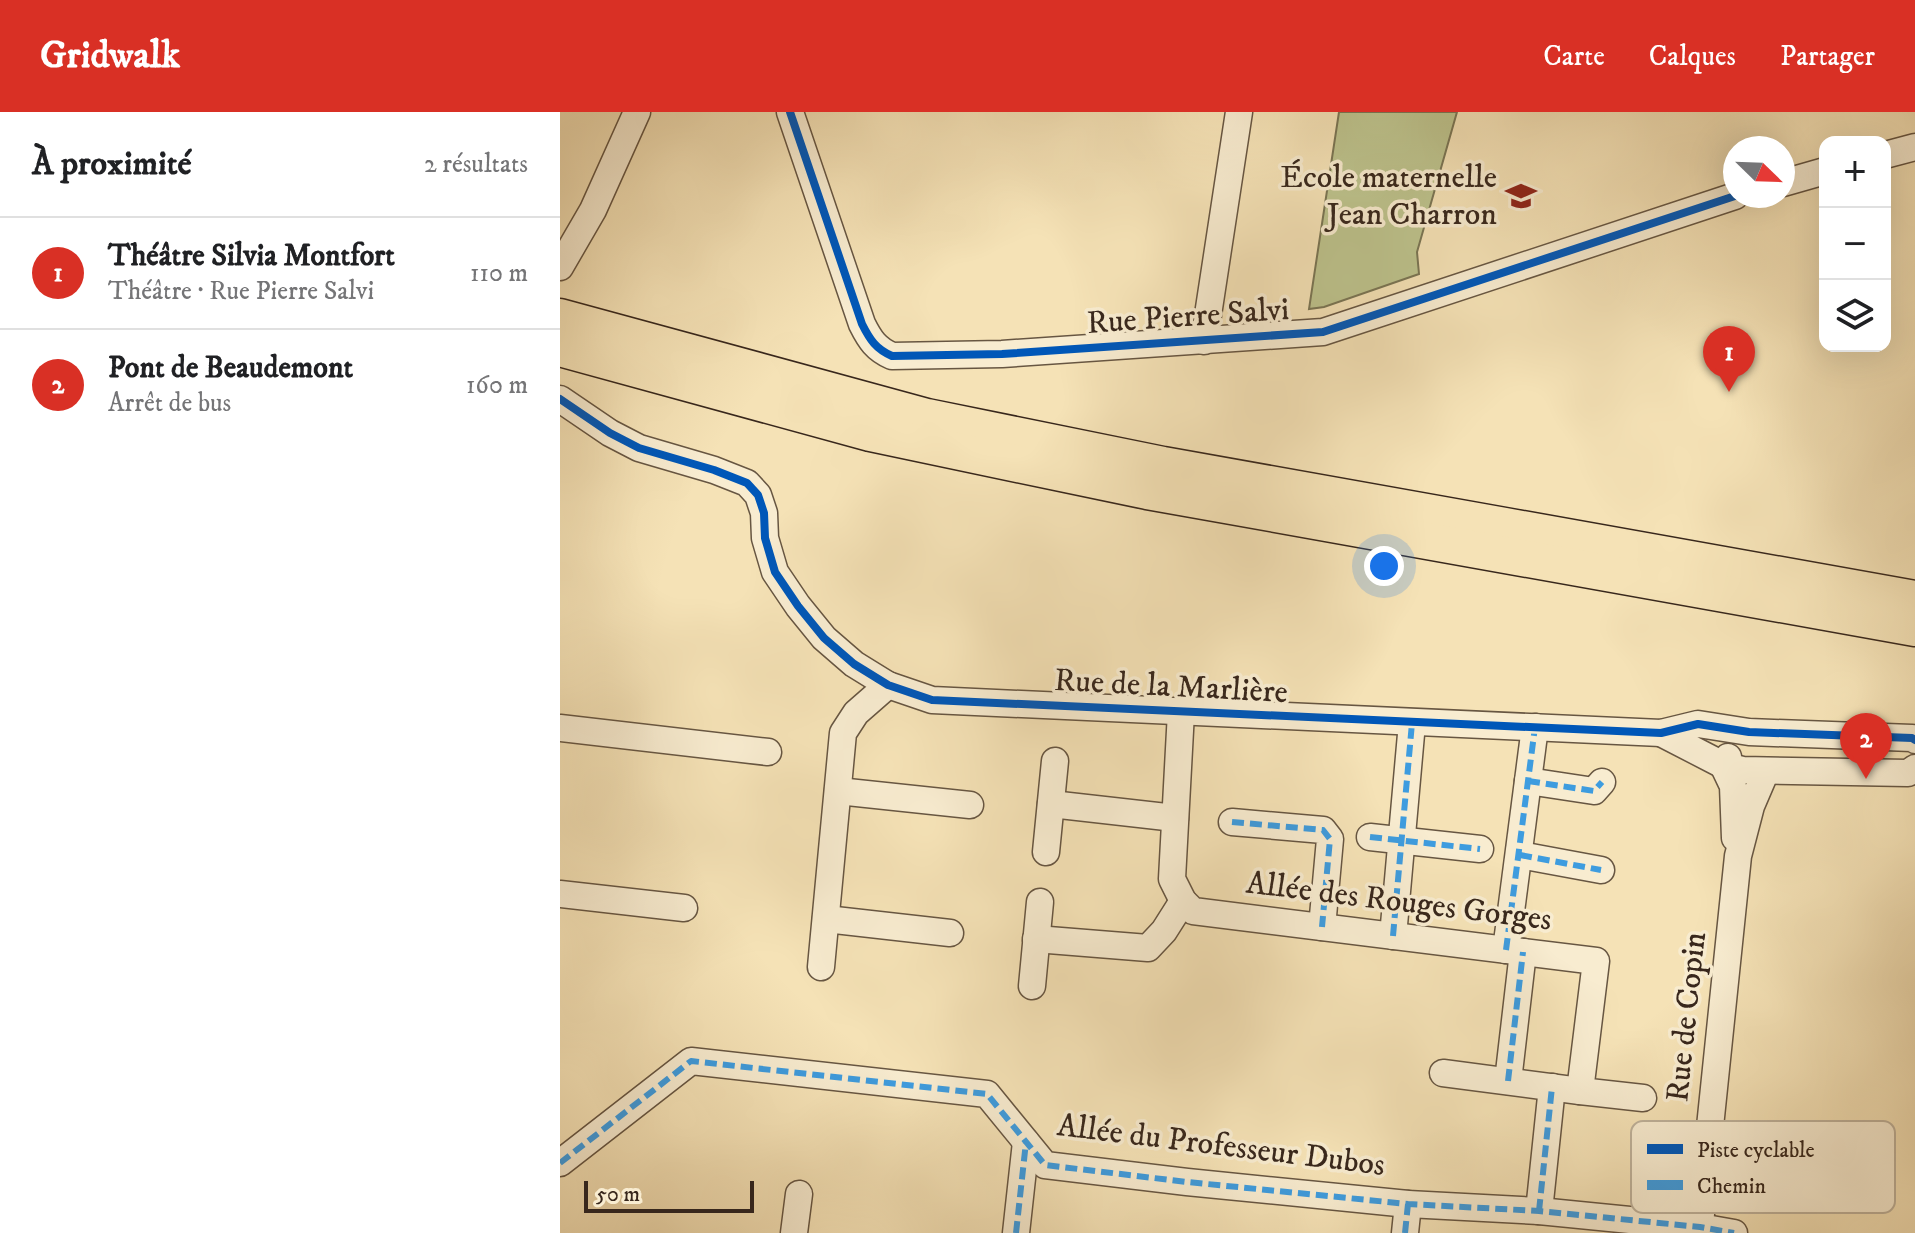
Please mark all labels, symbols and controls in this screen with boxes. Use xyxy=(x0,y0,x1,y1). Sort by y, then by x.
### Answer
text: Gridwalk xyxy=(40,32,180,80)
text: Carte xyxy=(1543,39,1605,74)
text: Calques xyxy=(1649,39,1736,74)
text: Partager xyxy=(1780,39,1875,74)
north arrow xyxy=(1723,136,1795,208)
map controls xyxy=(1819,136,1891,352)
button: + xyxy=(1819,136,1891,208)
text: À proximité xyxy=(32,143,192,185)
text: 2 résultats xyxy=(424,148,528,181)
place label: École maternelle Jean Charron xyxy=(1280,158,1497,235)
school or university icon: École maternelle Jean Charron xyxy=(1504,179,1538,213)
button: − xyxy=(1819,208,1891,280)
text: Théâtre Silvia Montfort xyxy=(108,238,395,275)
text: 1 xyxy=(53,257,63,290)
text: 110 m xyxy=(470,257,528,290)
text: Théâtre · Rue Pierre Salvi xyxy=(108,275,374,308)
button: layers xyxy=(1819,280,1891,352)
street label: Rue Pierre Salvi xyxy=(1085,290,1291,344)
pin: 1 xyxy=(1703,326,1755,392)
text: Pont de Beaudemont xyxy=(108,350,353,387)
text: 2 xyxy=(52,369,64,402)
text: 160 m xyxy=(466,369,528,402)
text: Arrêt de bus xyxy=(108,387,231,420)
your location xyxy=(1364,546,1404,586)
street label: Rue de la Marlière xyxy=(1053,661,1289,713)
pin: 2 xyxy=(1840,713,1892,779)
street label: Allée des Rouges Gorges xyxy=(1244,863,1554,941)
street label: Rue de Copin xyxy=(1658,930,1716,1104)
street label: Allée du Professeur Dubos xyxy=(1055,1106,1387,1186)
legend xyxy=(1631,1121,1895,1213)
text: Piste cyclable xyxy=(1697,1137,1815,1164)
text: Chemin xyxy=(1697,1173,1766,1200)
scale bar xyxy=(584,1177,754,1213)
text: 50 m xyxy=(596,1181,640,1208)

